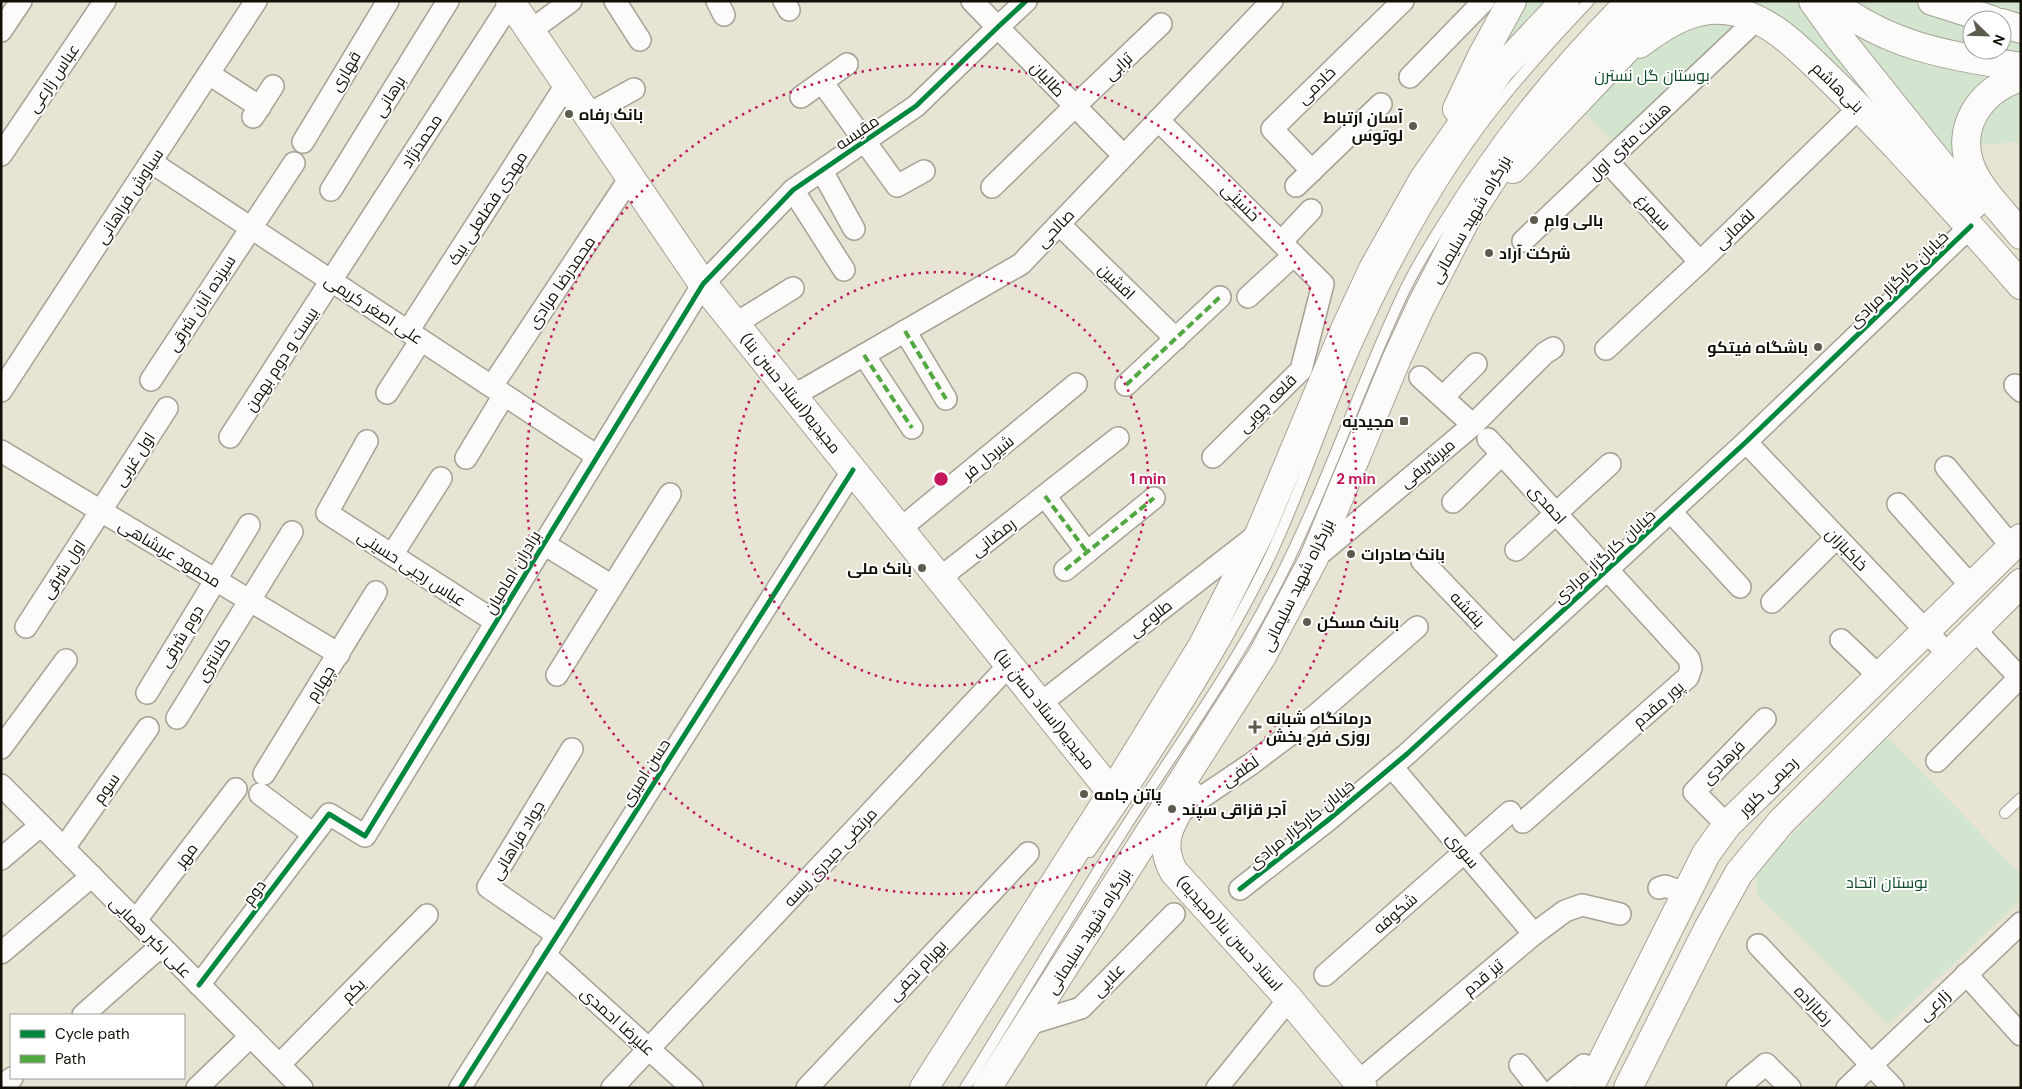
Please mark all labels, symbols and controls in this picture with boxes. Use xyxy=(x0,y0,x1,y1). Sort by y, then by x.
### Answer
north arrow xyxy=(1962,10,2012,60)
text: N xyxy=(1989,32,2009,48)
street label: عباس زارعی xyxy=(23,40,84,117)
street label: قهاری xyxy=(325,47,366,95)
street label: ترابی xyxy=(1100,47,1138,85)
street label: طالبان xyxy=(1026,57,1069,102)
street label: بنی‌هاشم xyxy=(1807,57,1868,118)
street label: خادمی xyxy=(1293,62,1340,109)
park label: بوستان گل نسترن xyxy=(1594,65,1710,86)
street label: برهانی xyxy=(369,72,410,121)
street label: هشت متری اول xyxy=(1583,98,1675,185)
place label: بانک رفاه xyxy=(579,104,643,125)
place label: آسان ارتباط لوتوس xyxy=(1323,107,1403,146)
marker: بانک رفاه xyxy=(563,108,575,120)
street label: محمدنژاد xyxy=(396,110,447,172)
street label: مقیسه xyxy=(831,110,883,155)
marker: آسان ارتباط لوتوس xyxy=(1407,120,1419,132)
street label: سیاوش فراهانی xyxy=(91,145,168,248)
street label: مهدی فضلعلی بیک xyxy=(443,147,532,269)
street label: بزرگراه شهید سلیمانی xyxy=(1425,151,1516,287)
street label: حسینی xyxy=(1217,179,1264,226)
street label: سیمرغ xyxy=(1631,190,1676,236)
street label: صالحی xyxy=(1032,204,1079,252)
street label: لقمانی xyxy=(1710,205,1759,254)
place label: بالی وام xyxy=(1544,210,1603,232)
marker: بالی وام xyxy=(1528,214,1540,226)
street label: خیابان کارگزار مرادی xyxy=(1844,226,1953,332)
street label: محمدرضا مرادی xyxy=(523,232,600,333)
place label: شرکت آراد xyxy=(1499,243,1571,264)
marker: شرکت آراد xyxy=(1483,247,1495,259)
street label: سیزده آبان شرقی xyxy=(162,251,240,355)
street label: افشین xyxy=(1094,259,1140,304)
street label: علی اصغر کریمی xyxy=(320,270,427,349)
street label: بیست و دوم بهمن xyxy=(240,303,324,416)
street label: مجیدیه(استاد حسن بنا) xyxy=(736,329,846,458)
place label: باشگاه فیتکو xyxy=(1707,337,1808,358)
marker: باشگاه فیتکو xyxy=(1812,341,1824,353)
street label: قلعه چوبی xyxy=(1233,369,1302,438)
place label: مجیدیه xyxy=(1342,411,1394,432)
marker: مجیدیه xyxy=(1398,415,1410,427)
street label: اول غربی xyxy=(109,428,160,490)
street label: شیردل فر xyxy=(958,430,1018,485)
street label: میرشریفی xyxy=(1395,434,1459,493)
text: 1 min xyxy=(1130,469,1166,489)
text: 2 min xyxy=(1336,469,1376,489)
centre of rings xyxy=(932,470,950,488)
street label: احمدی xyxy=(1524,480,1571,529)
street label: خیابان کارگزار مرادی xyxy=(1549,505,1660,608)
street label: رمضانی xyxy=(967,513,1020,561)
street label: محمود عربشاهی xyxy=(115,515,225,592)
street label: بزرگراه شهید سلیمانی xyxy=(1256,516,1339,655)
street label: خاکبازان xyxy=(1821,523,1872,575)
street label: عباس رجبی حسینی xyxy=(354,526,470,611)
street label: برادران امامیان xyxy=(479,526,546,618)
street label: اول شرقی xyxy=(37,536,90,603)
place label: بانک صادرات xyxy=(1361,544,1445,565)
marker: بانک صادرات xyxy=(1345,548,1357,560)
place label: بانک ملی xyxy=(847,558,912,579)
marker: بانک ملی xyxy=(916,562,928,574)
street label: بنفشه xyxy=(1446,587,1490,632)
street label: طلوعی xyxy=(1124,595,1176,642)
street label: دوم شرقی xyxy=(155,601,209,672)
place label: بانک مسکن xyxy=(1317,612,1399,633)
marker: بانک مسکن xyxy=(1301,616,1313,628)
street label: کلانتری xyxy=(192,633,235,686)
street label: مجیدیه(استاد حسن بنا) xyxy=(990,645,1100,774)
street label: چهارم xyxy=(301,661,340,706)
street label: پور مقدم xyxy=(1628,676,1689,733)
place label: درمانگاه شبانه روزی فرح بخش xyxy=(1266,708,1372,747)
marker: درمانگاه شبانه روزی فرح بخش xyxy=(1248,720,1262,734)
street label: حسن امیری xyxy=(616,735,675,810)
street label: فرهادی xyxy=(1697,736,1750,789)
street label: لطفی xyxy=(1218,751,1263,792)
street label: رحیمی کلور xyxy=(1734,752,1802,821)
street label: سوم xyxy=(88,769,125,808)
street label: خیابان کارگزار مرادی xyxy=(1244,775,1359,874)
place label: پاتن جامه xyxy=(1094,784,1162,806)
marker: پاتن جامه xyxy=(1078,788,1090,800)
street label: جواد فراهانی xyxy=(485,797,549,884)
place label: آجر قزاقی سپند xyxy=(1182,799,1287,821)
street label: مرتضی حیدری ریسه xyxy=(779,803,882,911)
marker: آجر قزاقی سپند xyxy=(1166,803,1178,815)
street label: سوری xyxy=(1441,828,1484,873)
street label: مهر xyxy=(170,839,203,873)
street label: بزرگراه شهید سلیمانی xyxy=(1041,864,1136,998)
street label: استاد حسن بنا(مجیدیه) xyxy=(1172,871,1287,996)
park label: بوستان اتحاد xyxy=(1846,872,1928,893)
street label: دوم xyxy=(238,875,272,910)
street label: شکوفه xyxy=(1369,888,1422,938)
street label: علی اکبر همایی xyxy=(105,892,196,983)
street label: بهرام نجفی xyxy=(884,935,952,1006)
street label: تیز قدم xyxy=(1459,954,1509,1001)
street label: علایی xyxy=(1087,959,1129,1002)
street label: یکم xyxy=(337,973,371,1007)
street label: رضازاده xyxy=(1790,981,1838,1030)
street label: علیرضا احمدی xyxy=(576,982,659,1060)
street label: زارعی xyxy=(1914,985,1955,1026)
legend xyxy=(10,1014,185,1079)
text: Cycle path xyxy=(55,1024,130,1044)
text: Path xyxy=(55,1049,86,1069)

